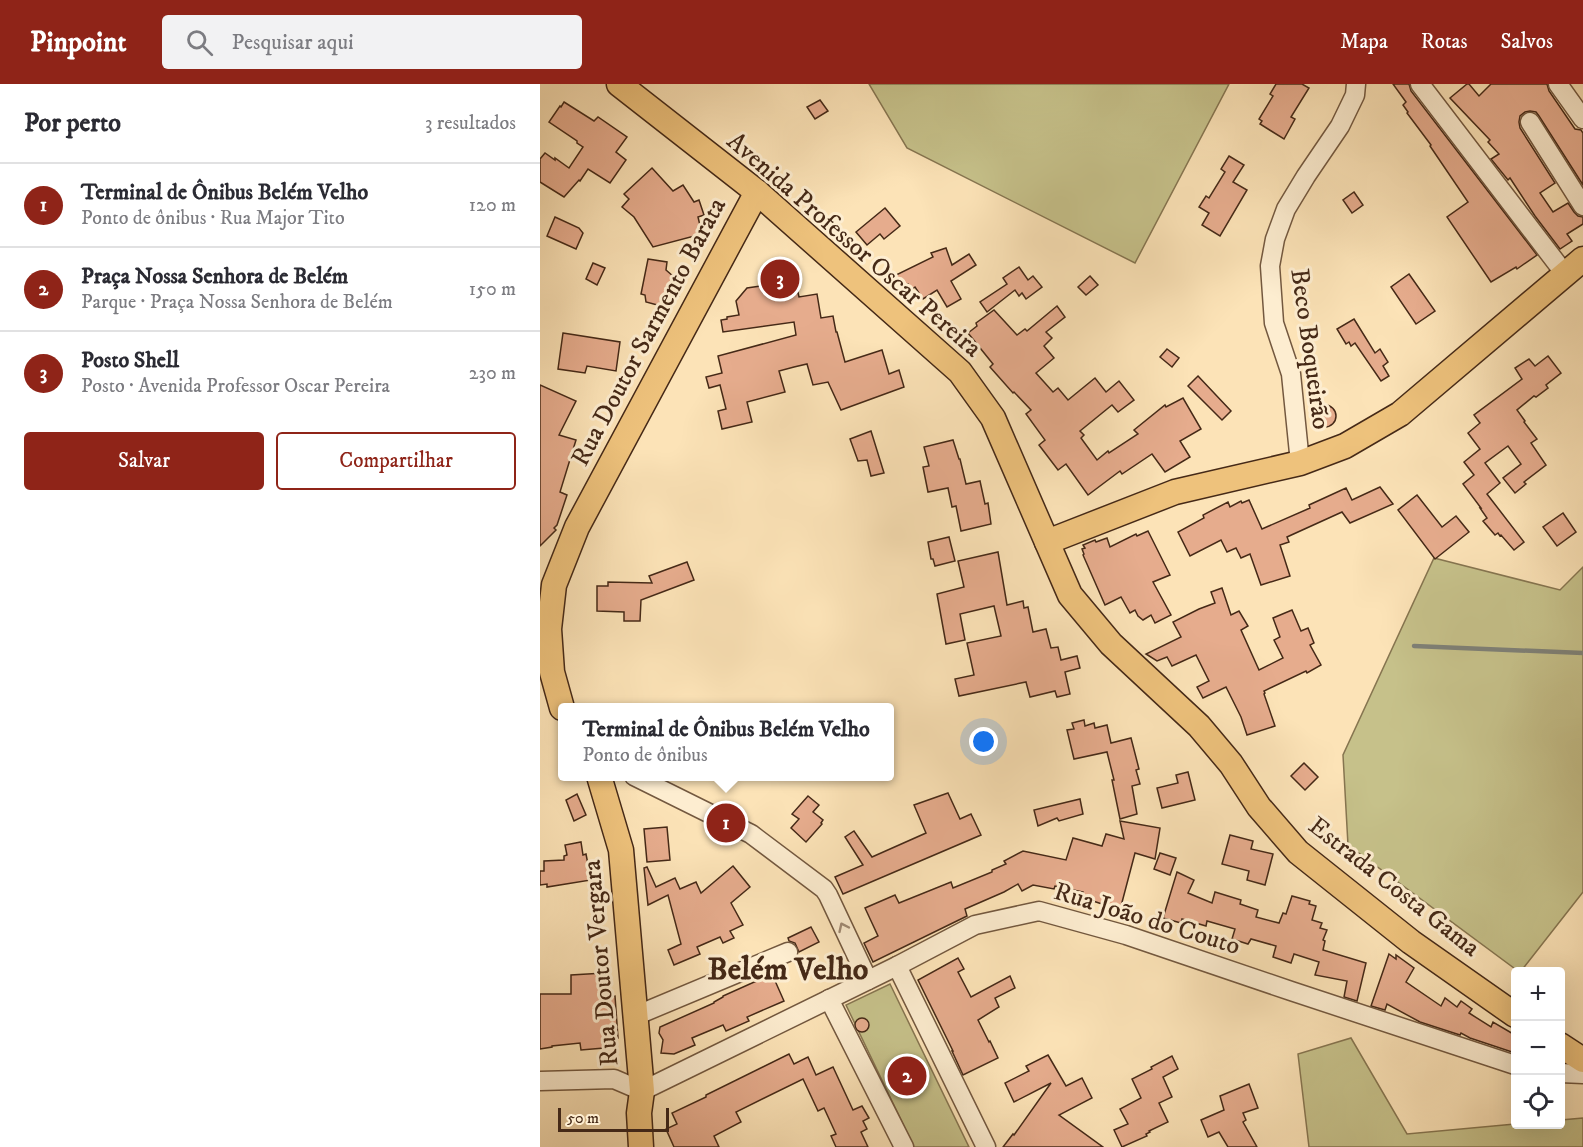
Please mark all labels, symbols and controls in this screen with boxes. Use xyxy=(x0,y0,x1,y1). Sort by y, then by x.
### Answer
search box xyxy=(162,15,582,69)
text: Pinpoint xyxy=(30,25,126,60)
icon: search xyxy=(183,26,216,59)
text: Pesquisar aqui xyxy=(231,29,354,56)
text: Mapa xyxy=(1340,29,1388,55)
text: Rotas xyxy=(1421,29,1468,55)
text: Salvos xyxy=(1501,29,1553,55)
text: Por perto xyxy=(24,107,121,140)
text: 3 resultados xyxy=(425,111,516,136)
street label: Avenida Professor Oscar Pereira xyxy=(720,125,988,365)
text: Terminal de Ônibus Belém Velho xyxy=(81,179,368,206)
street label: Rua Doutor Sarmento Barata xyxy=(564,192,734,472)
text: 1 xyxy=(40,193,47,218)
text: 120 m xyxy=(469,193,516,218)
text: Ponto de ônibus · Rua Major Tito xyxy=(81,206,345,231)
pin: 3 xyxy=(760,256,800,302)
text: Praça Nossa Senhora de Belém xyxy=(81,263,348,290)
street label: Beco Boqueirão xyxy=(1282,266,1338,432)
text: 2 xyxy=(39,277,48,302)
text: 150 m xyxy=(469,277,516,302)
text: Parque · Praça Nossa Senhora de Belém xyxy=(81,290,393,315)
text: Posto Shell xyxy=(81,347,179,374)
text: 3 xyxy=(40,361,47,386)
text: 230 m xyxy=(469,361,516,386)
text: Posto · Avenida Professor Oscar Pereira xyxy=(81,374,390,399)
button: Salvar xyxy=(24,432,264,490)
button: Compartilhar xyxy=(276,432,516,490)
popup xyxy=(558,703,894,781)
text: Terminal de Ônibus Belém Velho xyxy=(582,716,870,743)
your location xyxy=(969,727,998,756)
text: Ponto de ônibus xyxy=(582,743,708,768)
pin: 1 xyxy=(706,800,746,846)
street label: Estrada Costa Gama xyxy=(1301,810,1487,964)
street label: Rua Doutor Vergara xyxy=(576,858,626,1068)
street label: Rua João do Couto xyxy=(1050,875,1244,963)
one-way arrow xyxy=(838,923,850,934)
district label: Belém Velho xyxy=(708,950,868,990)
map controls xyxy=(1511,967,1565,1129)
button: + xyxy=(1511,967,1565,1021)
button: − xyxy=(1511,1021,1565,1075)
pin: 2 xyxy=(888,1054,926,1098)
button: locate xyxy=(1511,1075,1565,1129)
scale bar xyxy=(558,1105,669,1132)
text: 50 m xyxy=(567,1108,599,1128)

